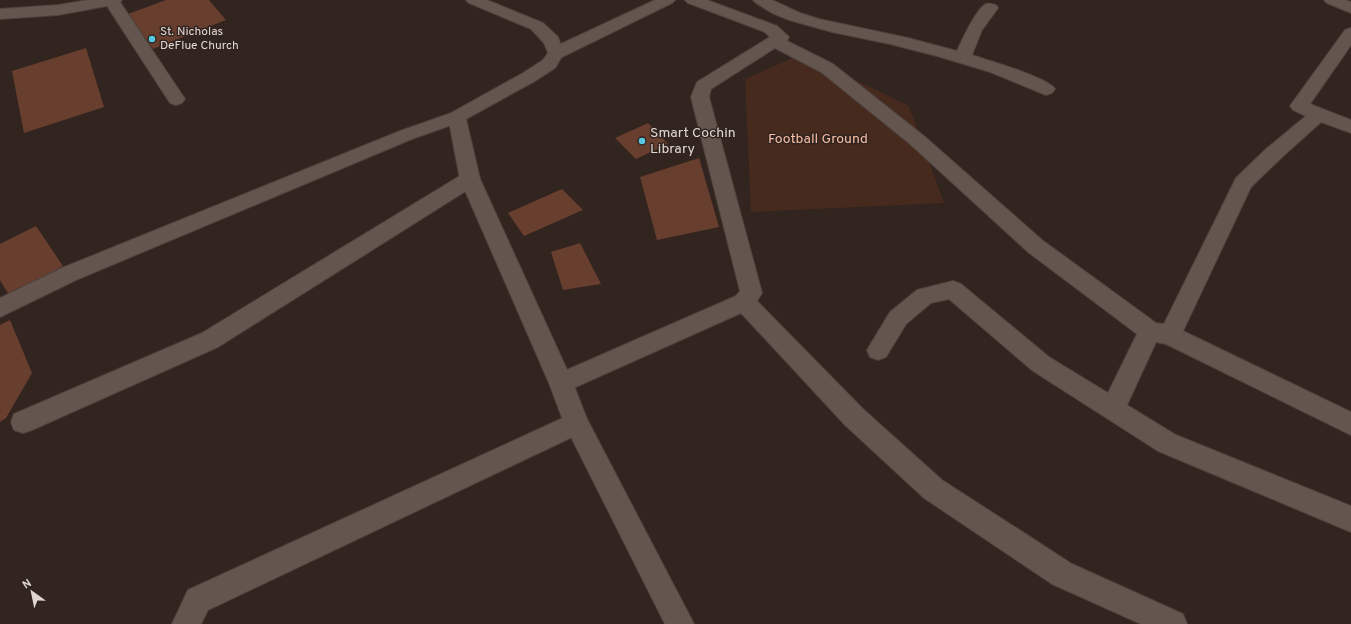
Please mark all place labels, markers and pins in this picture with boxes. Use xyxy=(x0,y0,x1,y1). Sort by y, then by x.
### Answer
place label: St. Nicholas DeFlue Church xyxy=(160,24,239,54)
marker: St. Nicholas DeFlue Church xyxy=(147,34,157,44)
place label: Smart Cochin Library xyxy=(650,125,736,158)
marker: Smart Cochin Library xyxy=(637,136,647,146)

